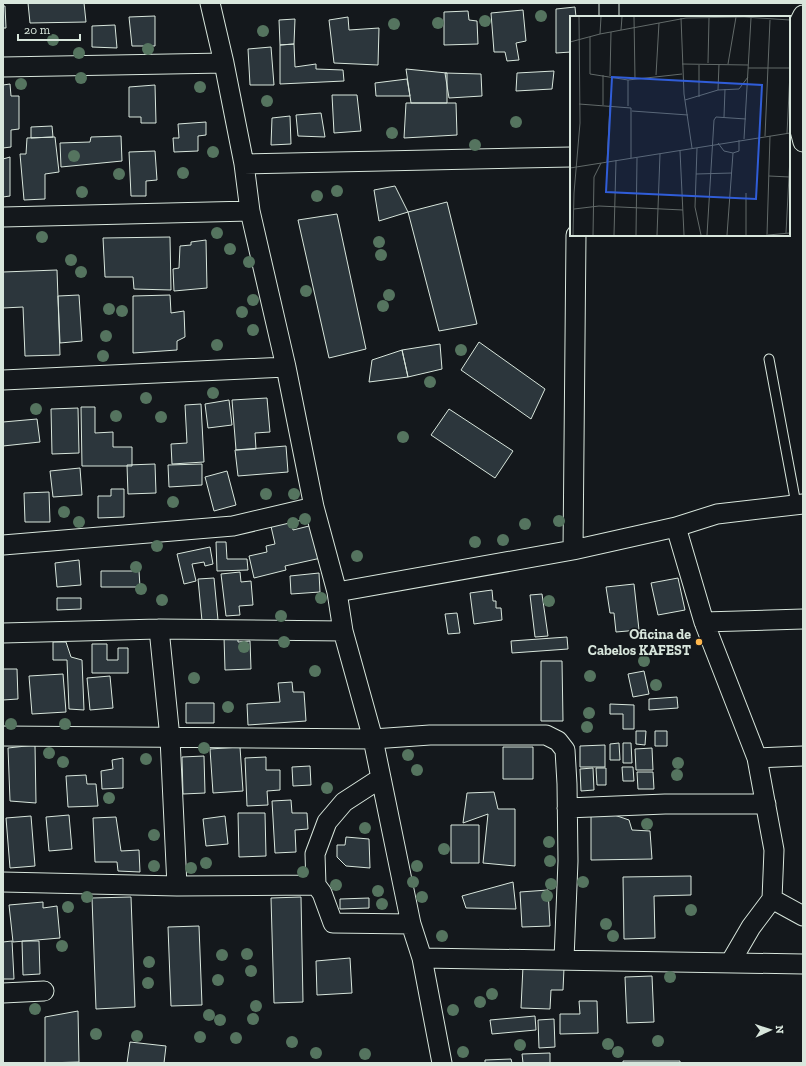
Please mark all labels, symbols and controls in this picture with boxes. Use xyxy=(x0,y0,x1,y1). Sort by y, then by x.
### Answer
scale bar xyxy=(18,16,80,42)
inset map xyxy=(570,16,790,236)
text: 20 m xyxy=(24,23,51,37)
place label: Oficina de Cabelos KAFEST xyxy=(588,626,691,659)
marker: Oficina de Cabelos KAFEST xyxy=(694,637,704,647)
north arrow xyxy=(750,1010,790,1050)
text: N xyxy=(773,1025,786,1035)

